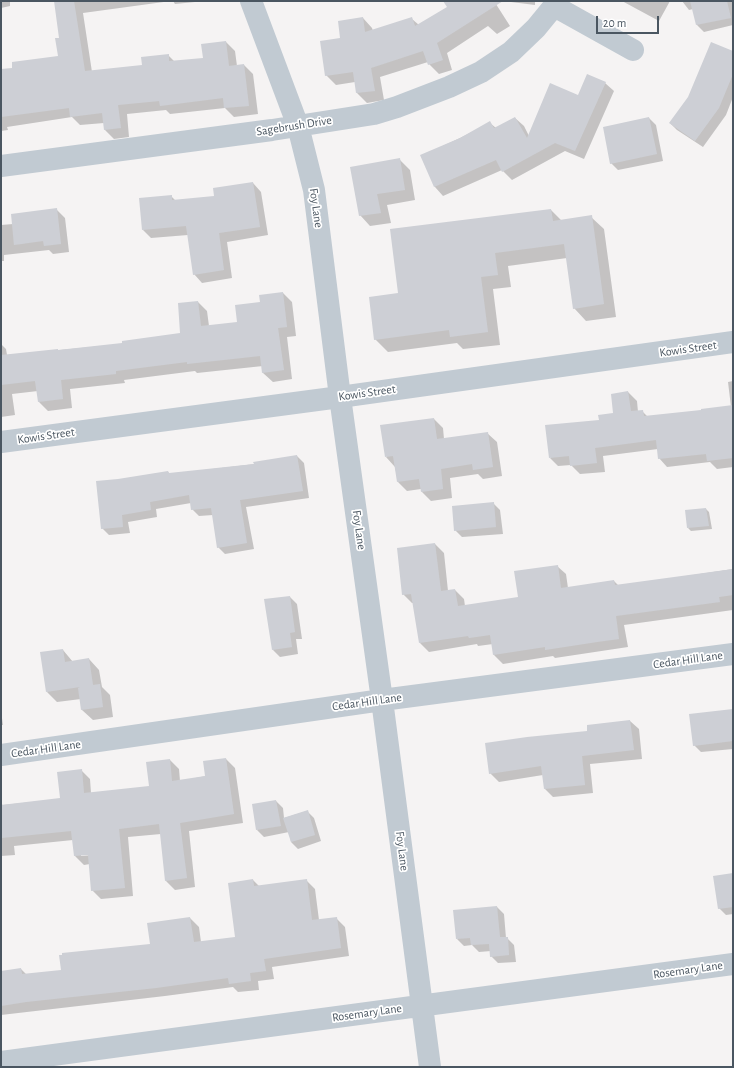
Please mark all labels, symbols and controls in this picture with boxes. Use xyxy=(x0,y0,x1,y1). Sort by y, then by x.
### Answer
scale bar xyxy=(598,8,661,34)
text: 20 m xyxy=(603,17,626,29)
street label: Sagebrush Drive xyxy=(255,113,333,139)
street label: Foy Lane xyxy=(306,187,326,229)
street label: Kowis Street xyxy=(658,338,718,360)
street label: Kowis Street xyxy=(337,382,397,404)
street label: Kowis Street xyxy=(16,425,76,447)
street label: Foy Lane xyxy=(349,509,369,551)
street label: Cedar Hill Lane xyxy=(652,648,724,672)
street label: Cedar Hill Lane xyxy=(331,690,403,714)
street label: Cedar Hill Lane xyxy=(10,737,82,761)
street label: Foy Lane xyxy=(392,830,412,872)
street label: Rosemary Lane xyxy=(652,958,724,982)
street label: Rosemary Lane xyxy=(331,1001,403,1025)

